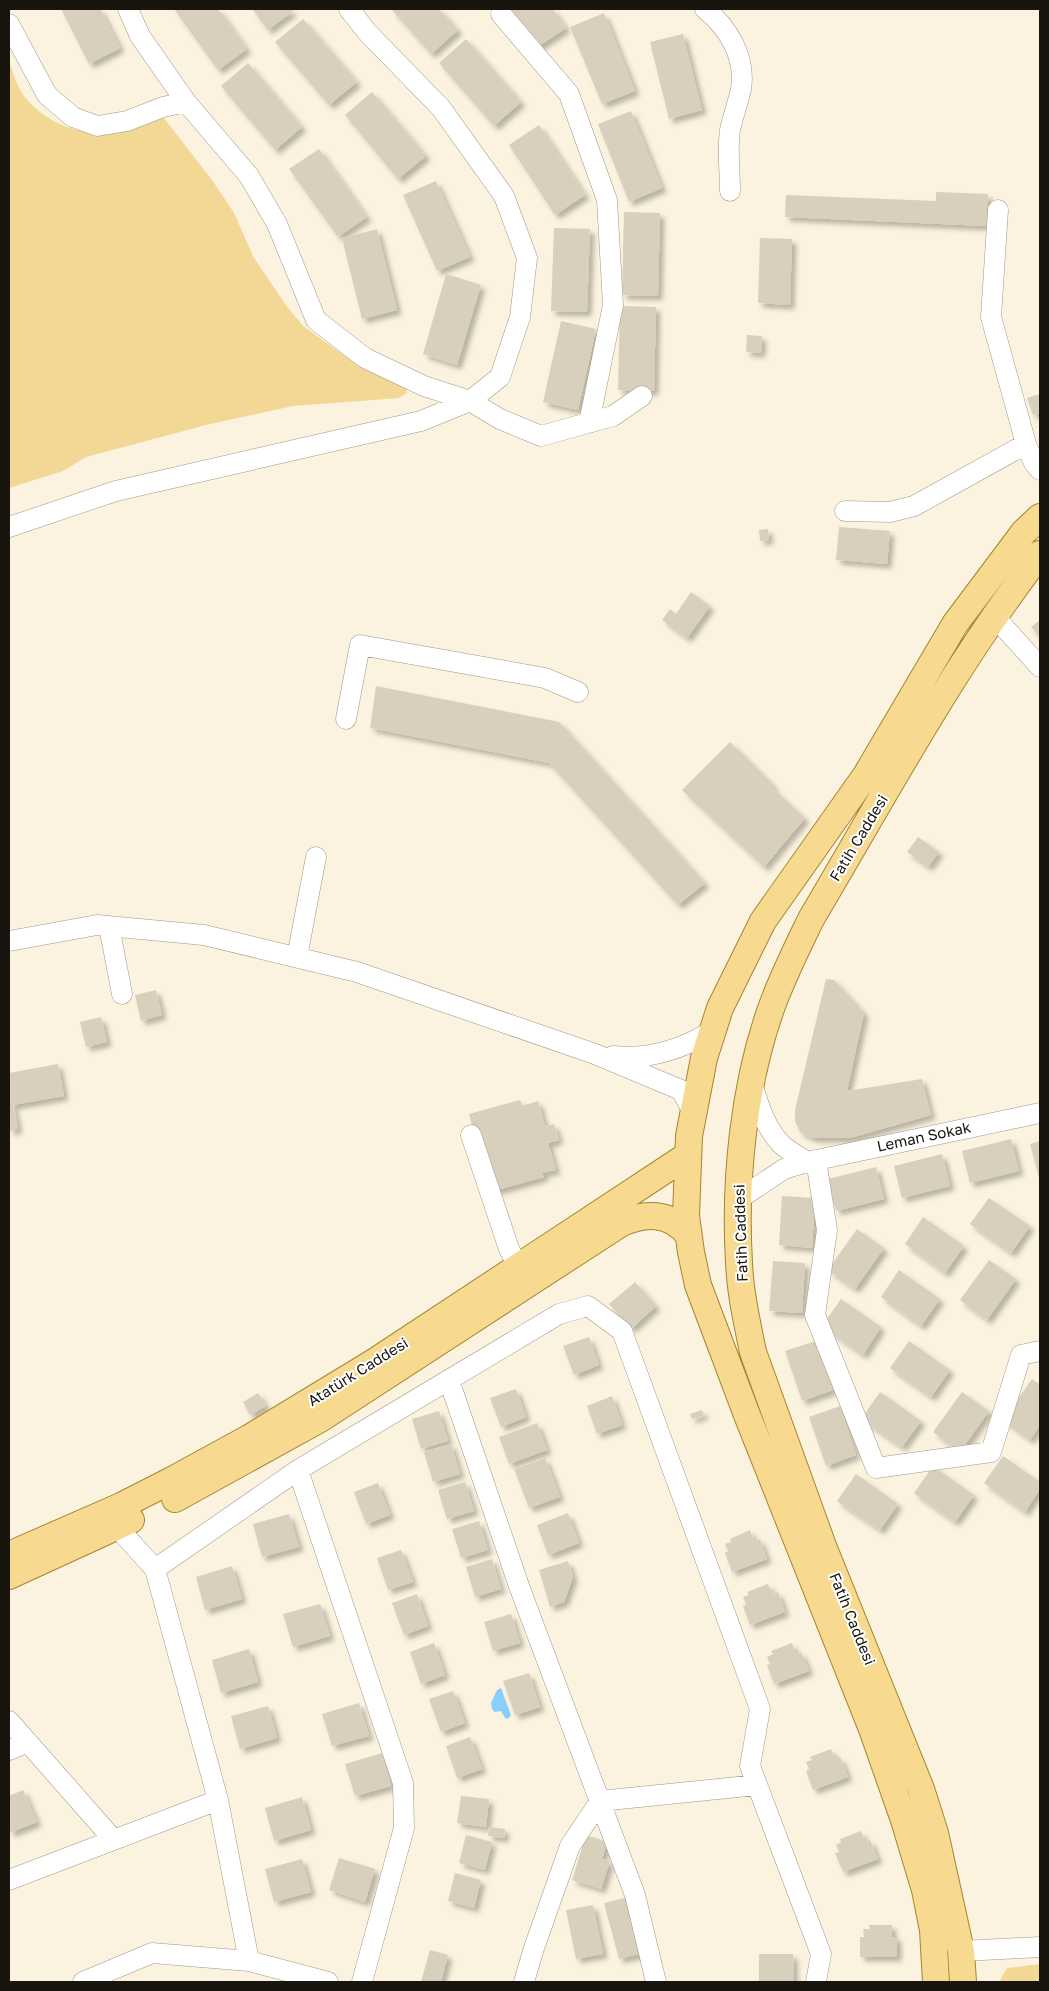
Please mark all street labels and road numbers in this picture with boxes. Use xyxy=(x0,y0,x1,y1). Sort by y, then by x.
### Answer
street label: Fatih Caddesi xyxy=(825,791,891,884)
street label: Leman Sokak xyxy=(875,1117,973,1155)
street label: Fatih Caddesi xyxy=(729,1184,751,1282)
street label: Atatürk Caddesi xyxy=(304,1333,411,1409)
street label: Fatih Caddesi xyxy=(826,1570,880,1667)

